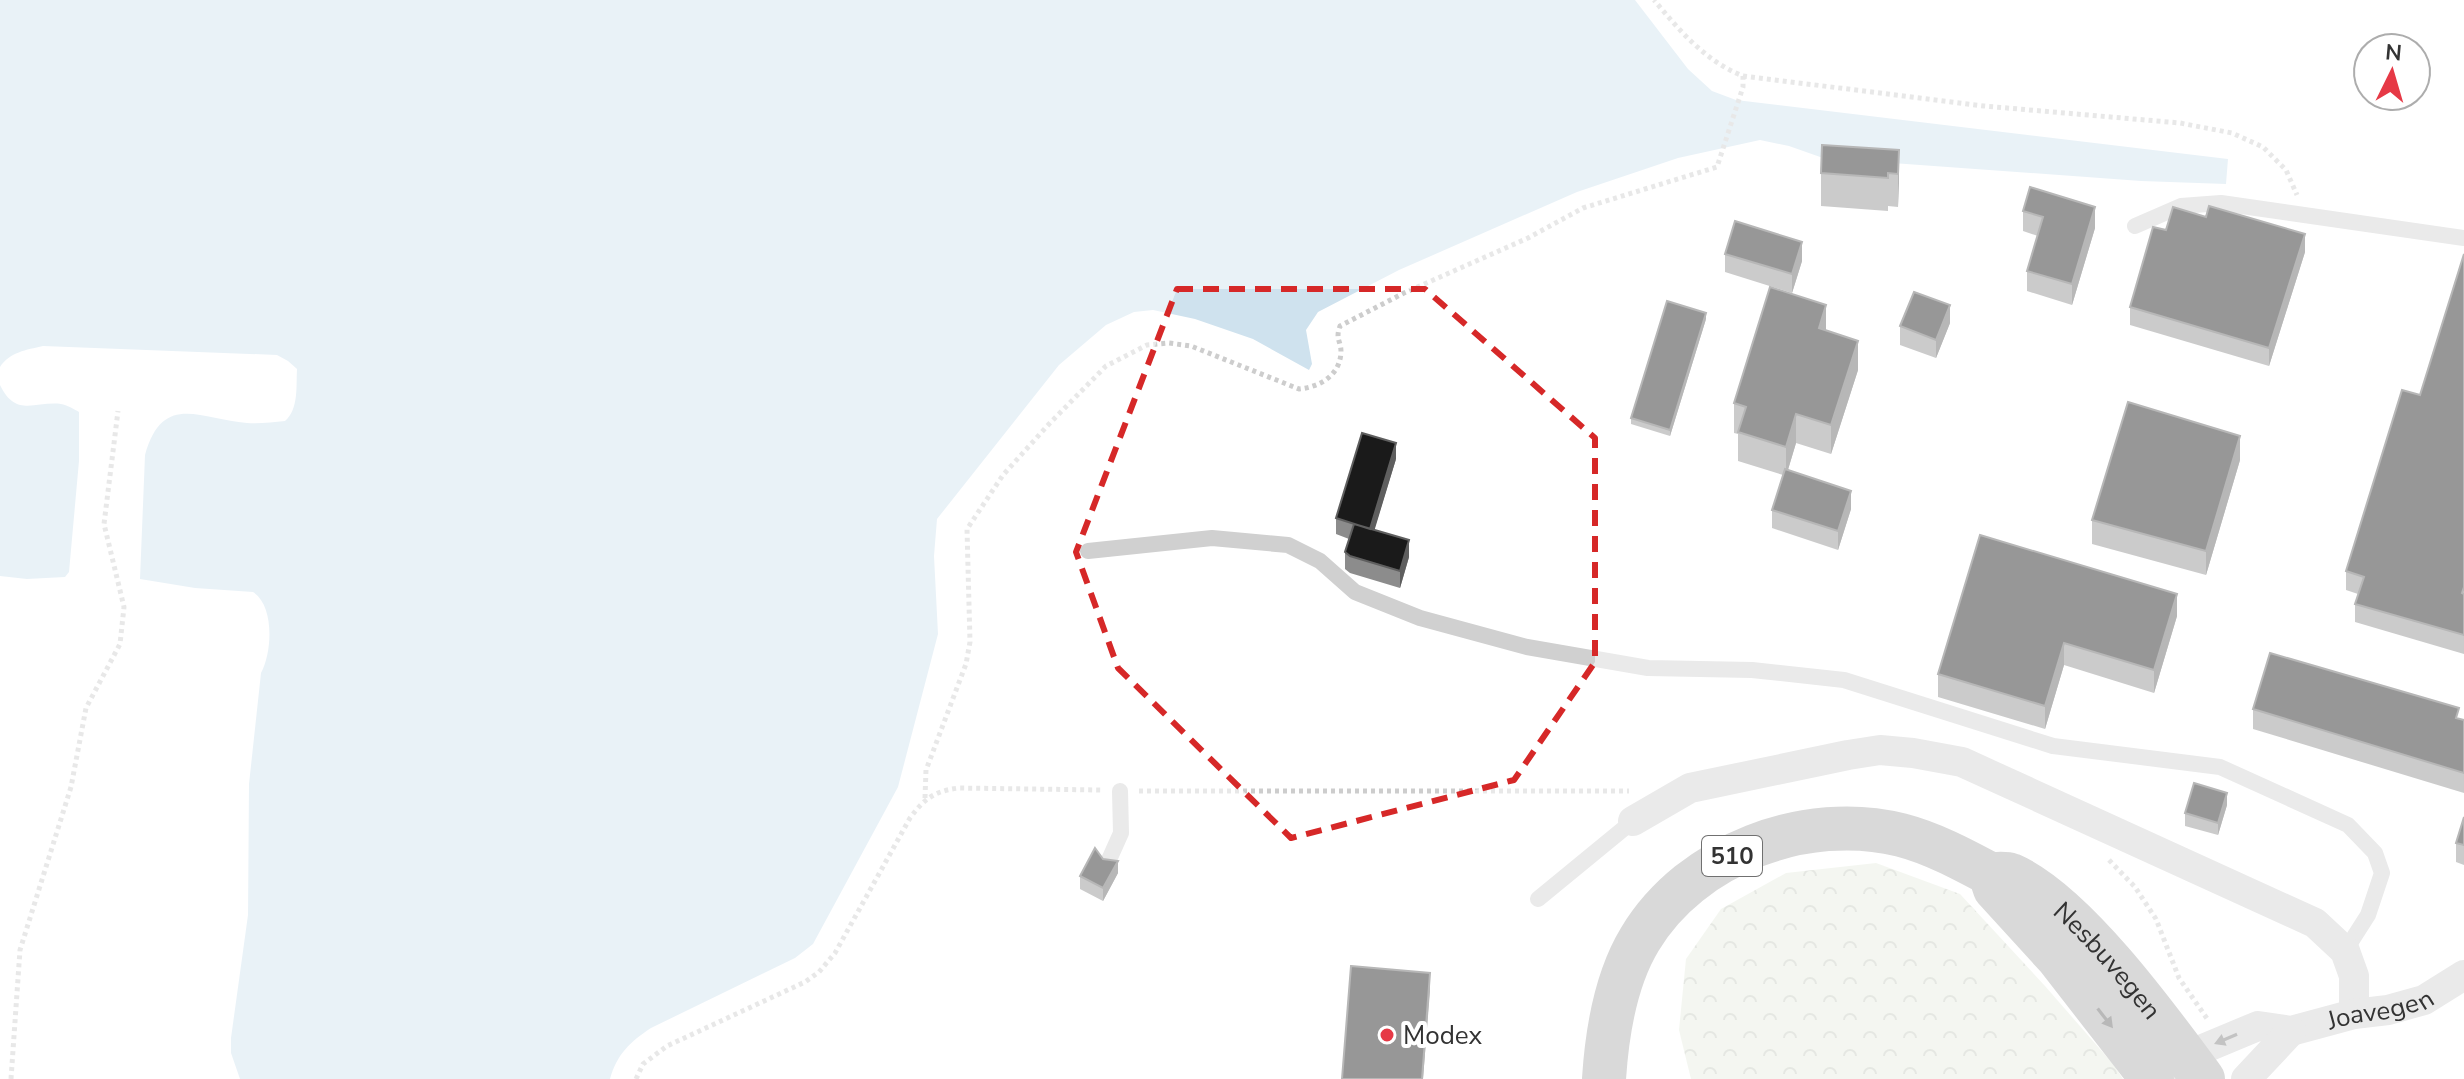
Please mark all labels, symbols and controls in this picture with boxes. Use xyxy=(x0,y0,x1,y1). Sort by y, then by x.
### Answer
north arrow xyxy=(2352,32,2432,112)
text: N xyxy=(2384,37,2403,69)
road number: 510 xyxy=(1702,836,1762,876)
street label: Nesbuvegen xyxy=(2046,894,2169,1027)
street label: Joavegen xyxy=(2322,981,2441,1039)
one-way arrow xyxy=(2097,1008,2113,1028)
place label: Modex xyxy=(1403,1018,1483,1053)
marker: Modex xyxy=(1378,1026,1396,1044)
one-way arrow xyxy=(2214,1033,2238,1046)

